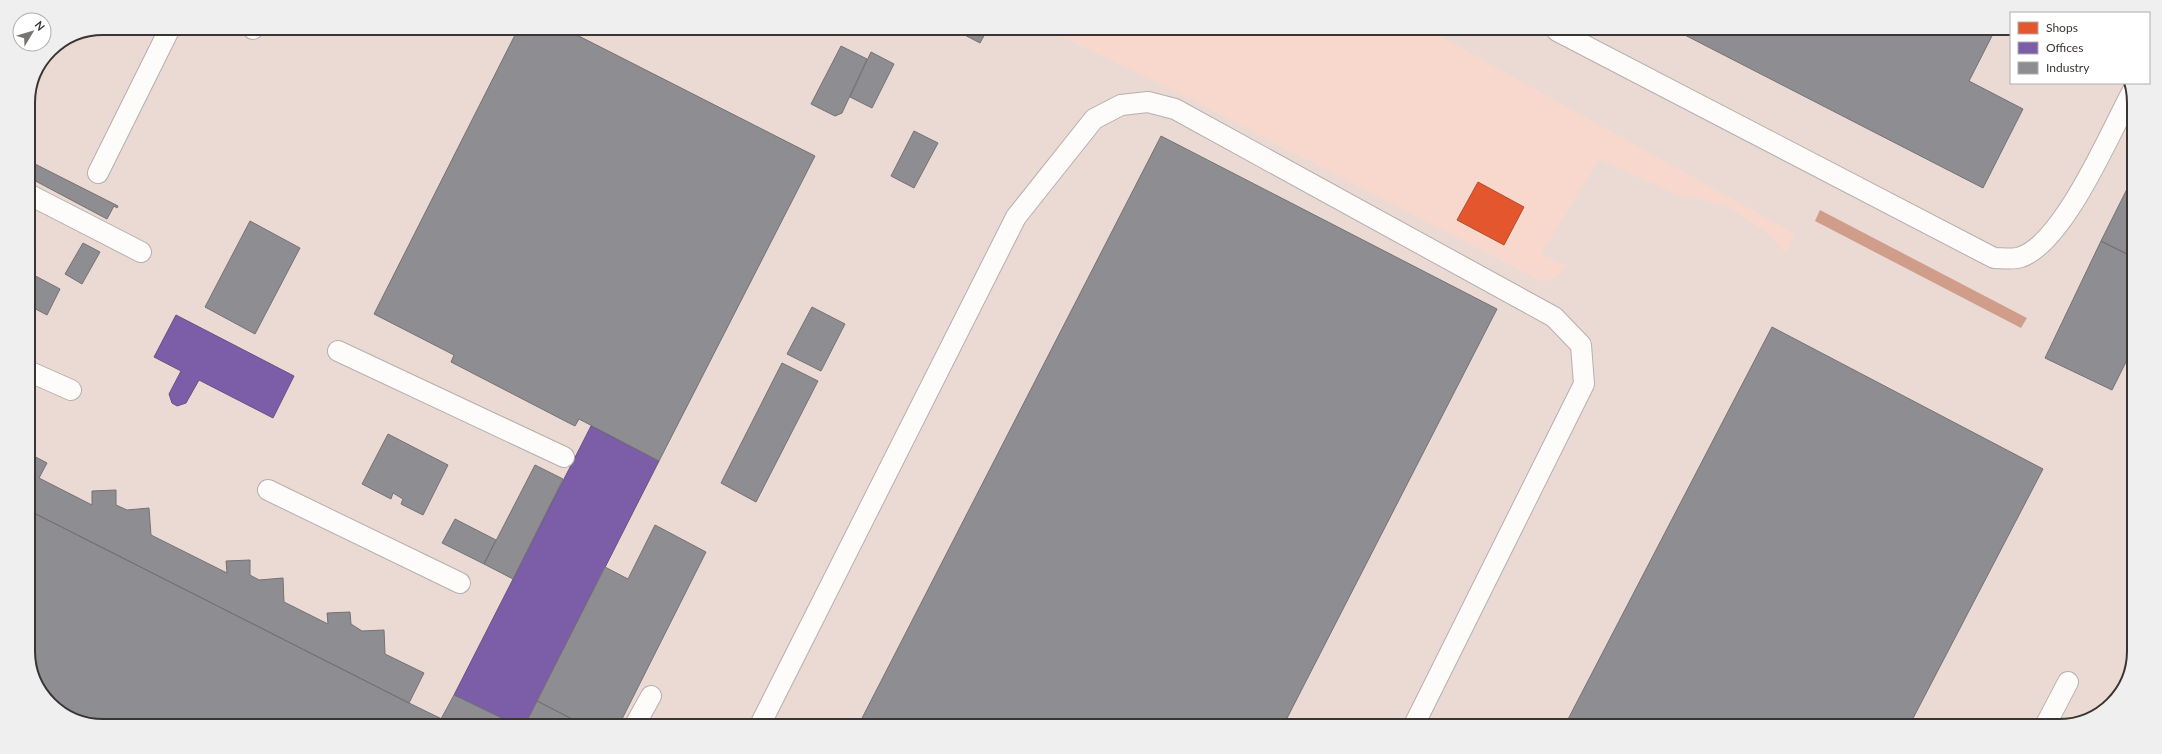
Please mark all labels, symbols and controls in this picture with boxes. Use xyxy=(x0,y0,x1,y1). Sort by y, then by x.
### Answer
north arrow xyxy=(12,12,52,52)
legend xyxy=(2010,12,2150,84)
text: N xyxy=(33,18,48,33)
text: Shops xyxy=(2046,20,2078,35)
text: Offices xyxy=(2046,40,2083,55)
text: Industry xyxy=(2046,60,2090,75)

